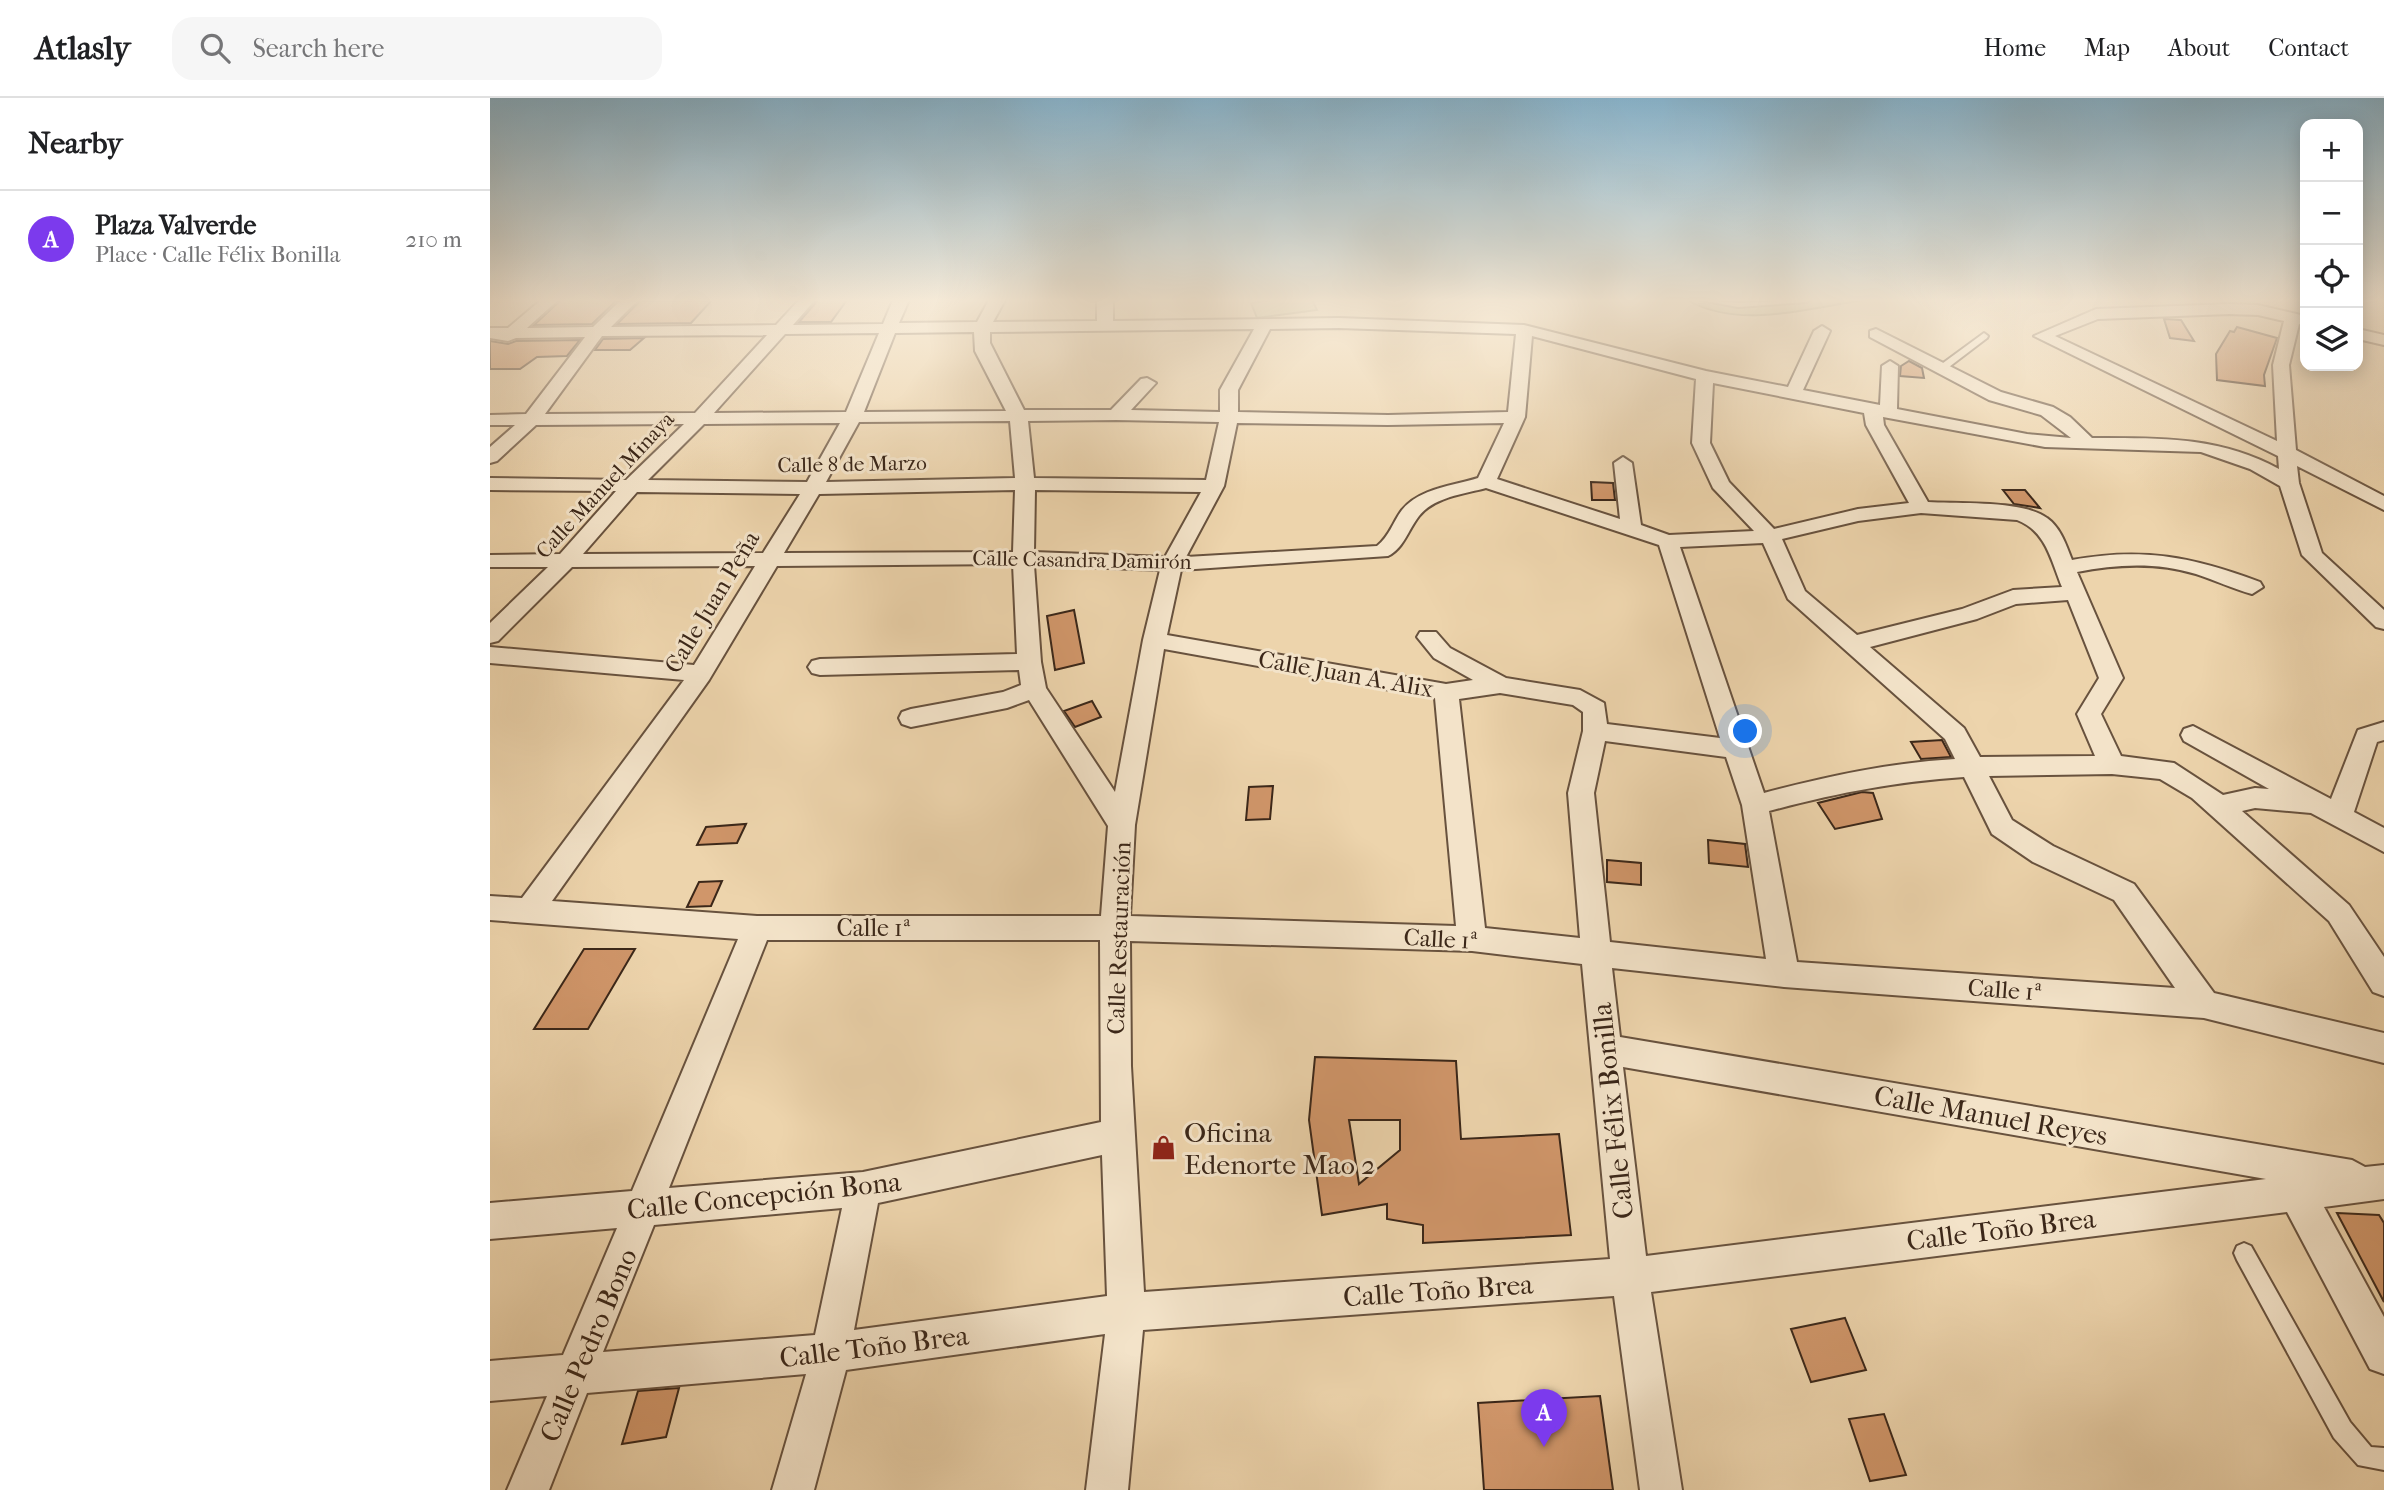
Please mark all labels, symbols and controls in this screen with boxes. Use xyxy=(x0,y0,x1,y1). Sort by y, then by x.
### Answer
search box xyxy=(172,17,662,80)
text: Atlasly xyxy=(35,29,130,68)
icon: search xyxy=(196,29,234,67)
text: Search here xyxy=(252,33,384,64)
text: Home xyxy=(1984,34,2046,62)
text: Map xyxy=(2084,34,2130,62)
text: About xyxy=(2168,34,2230,62)
text: Contact xyxy=(2268,34,2349,62)
map controls xyxy=(2300,119,2363,371)
button: + xyxy=(2300,119,2363,182)
text: Nearby xyxy=(28,126,123,161)
button: − xyxy=(2300,182,2363,245)
text: Plaza Valverde xyxy=(95,210,256,241)
text: A xyxy=(44,226,58,253)
text: 210 m xyxy=(405,226,462,253)
text: Place · Calle Félix Bonilla xyxy=(95,241,340,268)
button: locate xyxy=(2300,245,2363,308)
button: layers xyxy=(2300,308,2363,371)
street label: Calle Manuel Minaya xyxy=(531,407,679,563)
street label: Calle 8 de Marzo xyxy=(777,451,927,477)
street label: Calle Juan Peña xyxy=(659,525,766,678)
street label: Calle Casandra Damirón xyxy=(972,546,1192,574)
street label: Calle Juan A. Alix xyxy=(1256,645,1436,703)
your location xyxy=(1728,714,1762,748)
street label: Calle Restauración xyxy=(1102,841,1136,1035)
street label: Calle 1ª xyxy=(837,914,911,942)
street label: Calle 1ª xyxy=(1403,923,1479,955)
street label: Calle 1ª xyxy=(1967,973,2043,1007)
street label: Calle Félix Bonilla xyxy=(1585,1000,1640,1221)
street label: Calle Manuel Reyes xyxy=(1872,1079,2110,1152)
place label: Oficina Edenorte Mao 2 xyxy=(1184,1116,1375,1181)
shop icon: Oficina Edenorte Mao 2 xyxy=(1150,1134,1178,1162)
street label: Calle Concepción Bona xyxy=(625,1165,904,1226)
street label: Calle Toño Brea xyxy=(1905,1201,2099,1257)
street label: Calle Pedro Bono xyxy=(533,1244,644,1447)
street label: Calle Toño Brea xyxy=(1342,1267,1535,1314)
street label: Calle Toño Brea xyxy=(778,1318,972,1374)
pin: A xyxy=(1521,1389,1567,1447)

